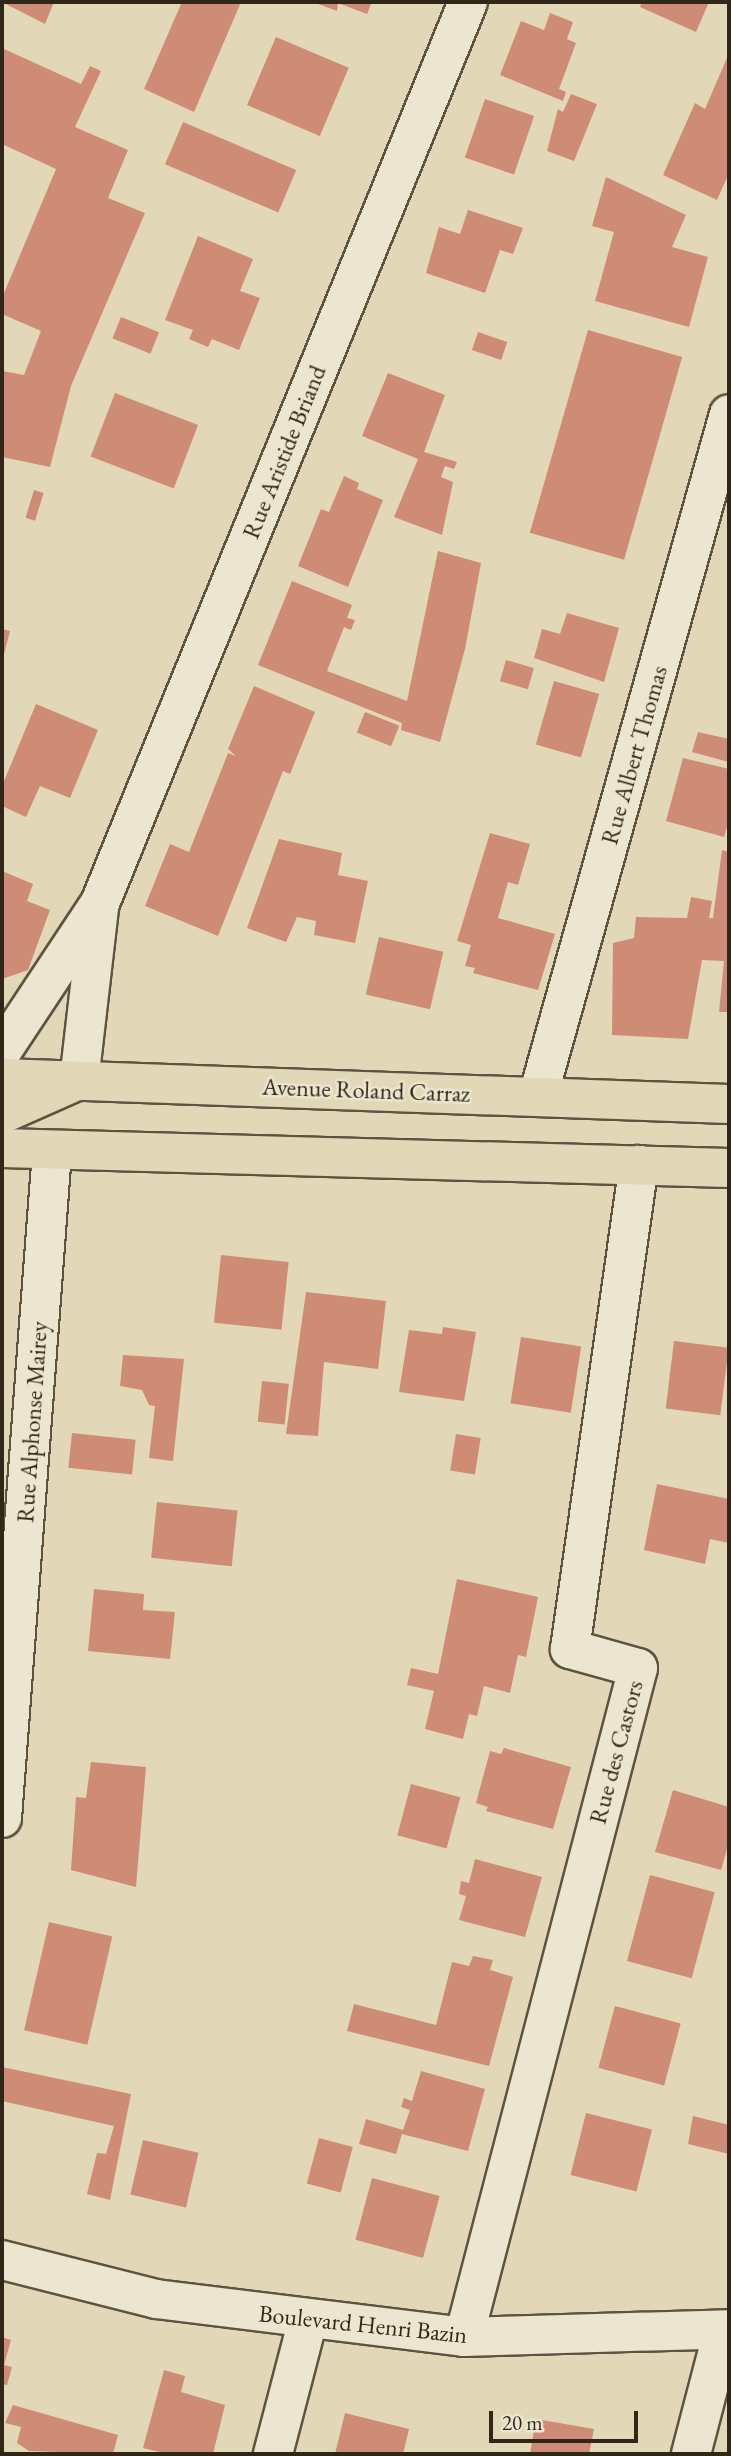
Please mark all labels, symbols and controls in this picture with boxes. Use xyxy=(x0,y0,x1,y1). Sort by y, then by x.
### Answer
street label: Rue Aristide Briand xyxy=(236,361,332,543)
street label: Rue Albert Thomas xyxy=(595,662,673,848)
street label: Avenue Roland Carraz xyxy=(262,1072,470,1108)
street label: Rue Alphonse Mairey xyxy=(11,1320,53,1524)
street label: Rue des Castors xyxy=(583,1677,649,1827)
street label: Boulevard Henri Bazin xyxy=(257,2299,469,2349)
scale bar xyxy=(493,2396,642,2440)
text: 20 m xyxy=(502,2409,543,2436)

